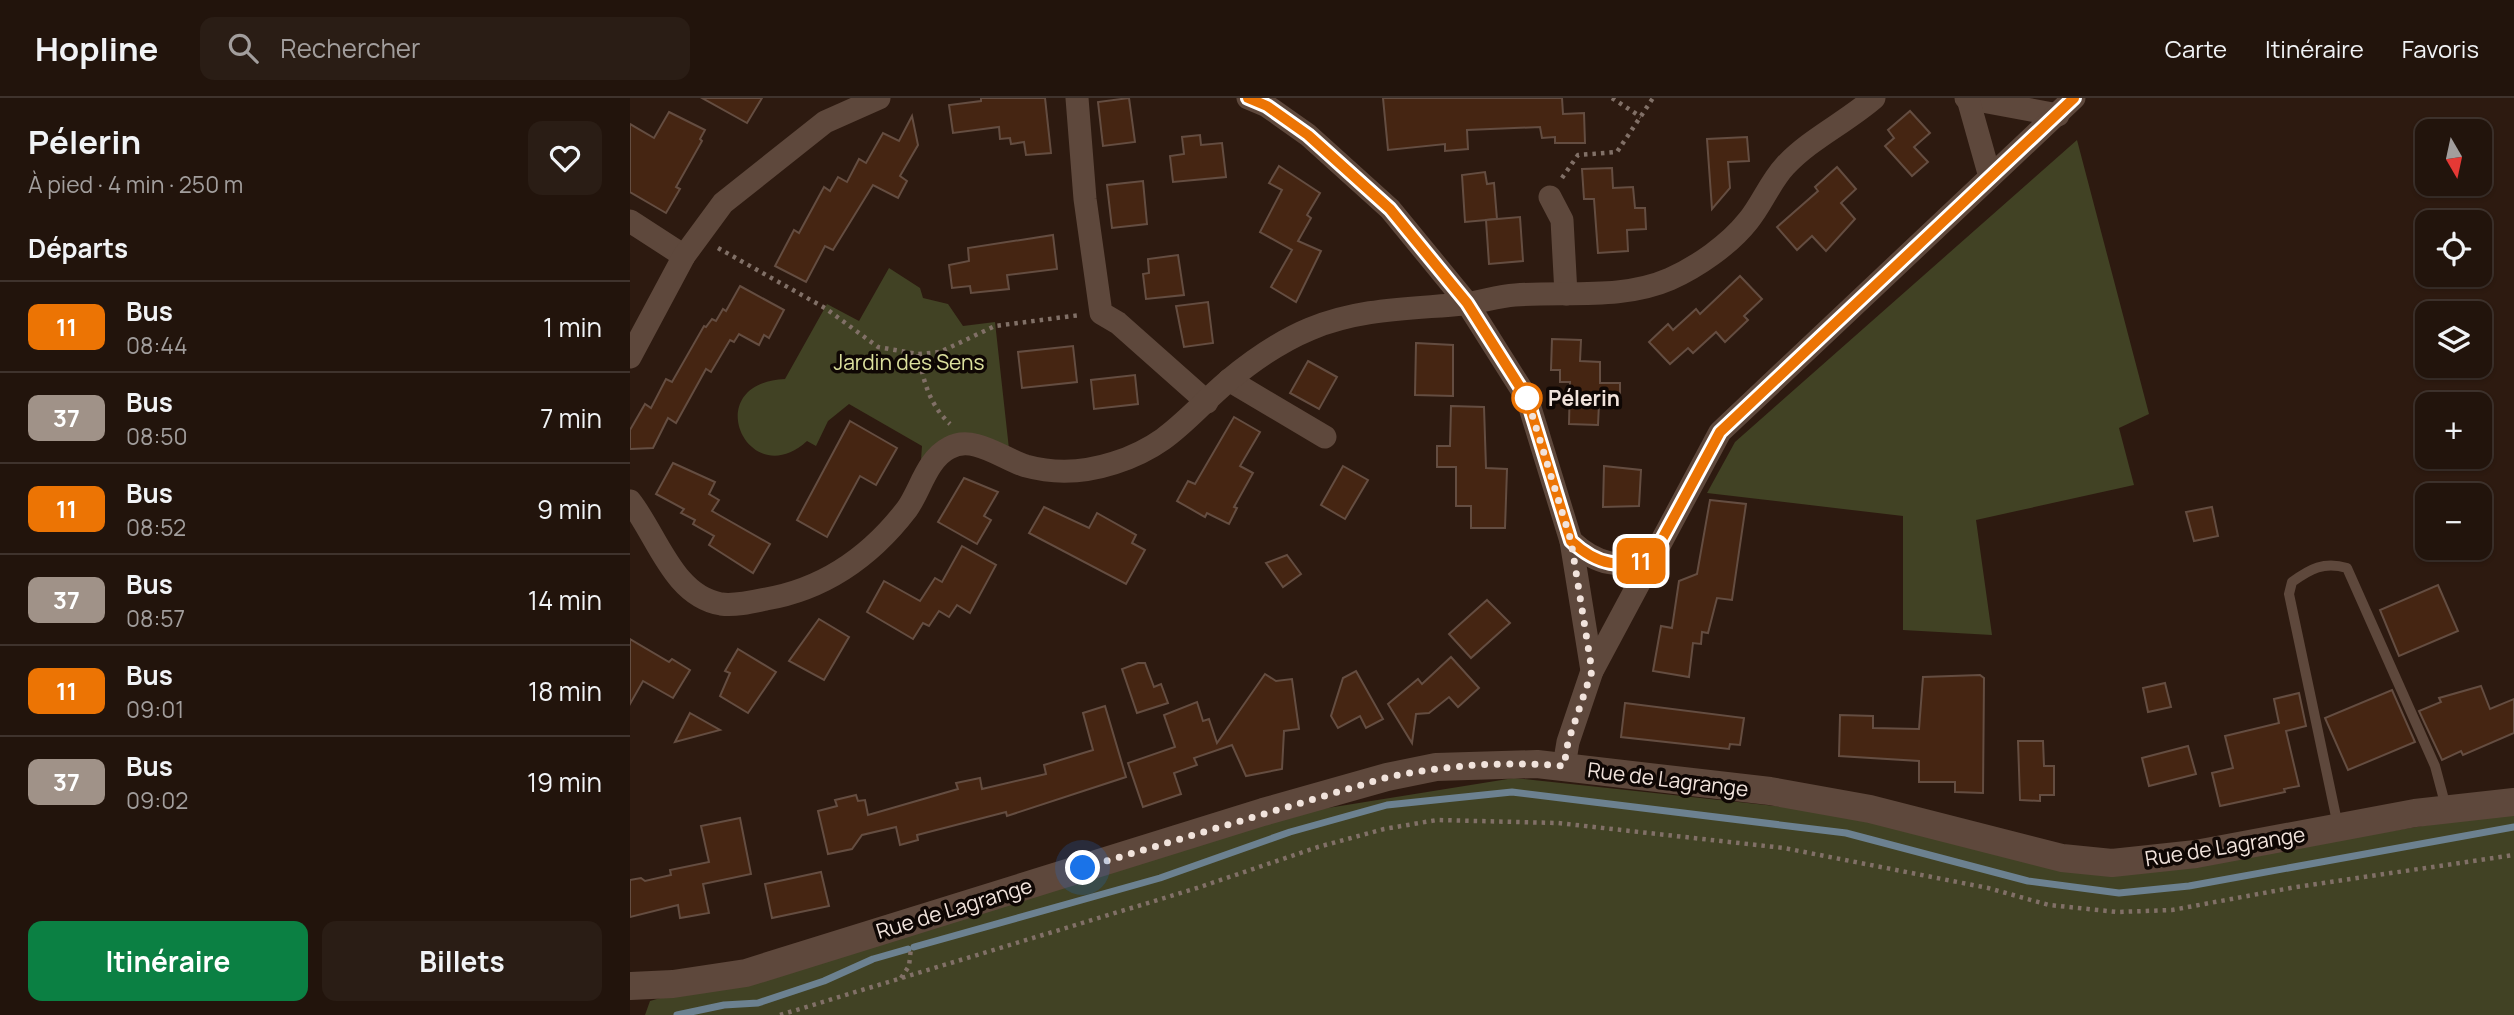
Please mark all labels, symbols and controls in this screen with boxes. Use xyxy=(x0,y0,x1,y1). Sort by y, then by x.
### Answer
search box xyxy=(200,17,690,80)
text: Hopline xyxy=(35,26,158,71)
icon: search xyxy=(224,29,262,67)
text: Rechercher xyxy=(280,30,420,66)
text: Carte xyxy=(2165,32,2227,65)
text: Itinéraire xyxy=(2265,32,2364,65)
text: Favoris xyxy=(2402,32,2479,65)
text: Pélerin xyxy=(28,119,141,164)
north arrow xyxy=(2415,119,2492,196)
map controls xyxy=(2415,119,2492,560)
button: heart xyxy=(528,121,602,195)
text: À pied · 4 min · 250 m xyxy=(28,168,243,200)
button: locate xyxy=(2415,210,2492,287)
text: Départs xyxy=(28,230,128,266)
text: Bus xyxy=(126,293,173,329)
button: layers xyxy=(2415,301,2492,378)
text: 1 min xyxy=(543,309,602,345)
text: 11 xyxy=(56,310,77,343)
text: 08:44 xyxy=(126,329,188,361)
park label: Jardin des Sens xyxy=(833,348,985,376)
marker: Pélerin xyxy=(1512,383,1542,413)
text: Bus xyxy=(126,384,173,420)
place label: Pélerin xyxy=(1548,384,1620,412)
button: + xyxy=(2415,392,2492,469)
text: 7 min xyxy=(540,400,602,436)
text: 37 xyxy=(53,401,80,434)
text: 08:50 xyxy=(126,420,188,452)
text: Bus xyxy=(126,475,173,511)
button: − xyxy=(2415,483,2492,560)
text: 9 min xyxy=(537,491,602,527)
text: 11 xyxy=(56,492,77,525)
text: 08:52 xyxy=(126,511,186,543)
line badge: 11 xyxy=(1609,538,1672,584)
text: 11 xyxy=(1630,544,1652,577)
text: Bus xyxy=(126,566,173,602)
text: 14 min xyxy=(528,582,602,618)
text: 37 xyxy=(53,583,80,616)
text: 08:57 xyxy=(126,602,185,634)
text: Bus xyxy=(126,657,173,693)
text: 18 min xyxy=(528,673,602,709)
text: 11 xyxy=(56,674,77,707)
text: 09:01 xyxy=(126,693,184,725)
text: Bus xyxy=(126,748,173,784)
street label: Rue de Lagrange xyxy=(1586,755,1750,803)
text: 19 min xyxy=(527,764,602,800)
text: 37 xyxy=(53,765,80,798)
text: 09:02 xyxy=(126,784,188,816)
street label: Rue de Lagrange xyxy=(2143,820,2307,872)
your location xyxy=(1065,850,1100,885)
street label: Rue de Lagrange xyxy=(872,871,1036,945)
button: Itinéraire xyxy=(28,921,308,1001)
button: Billets xyxy=(322,921,602,1001)

